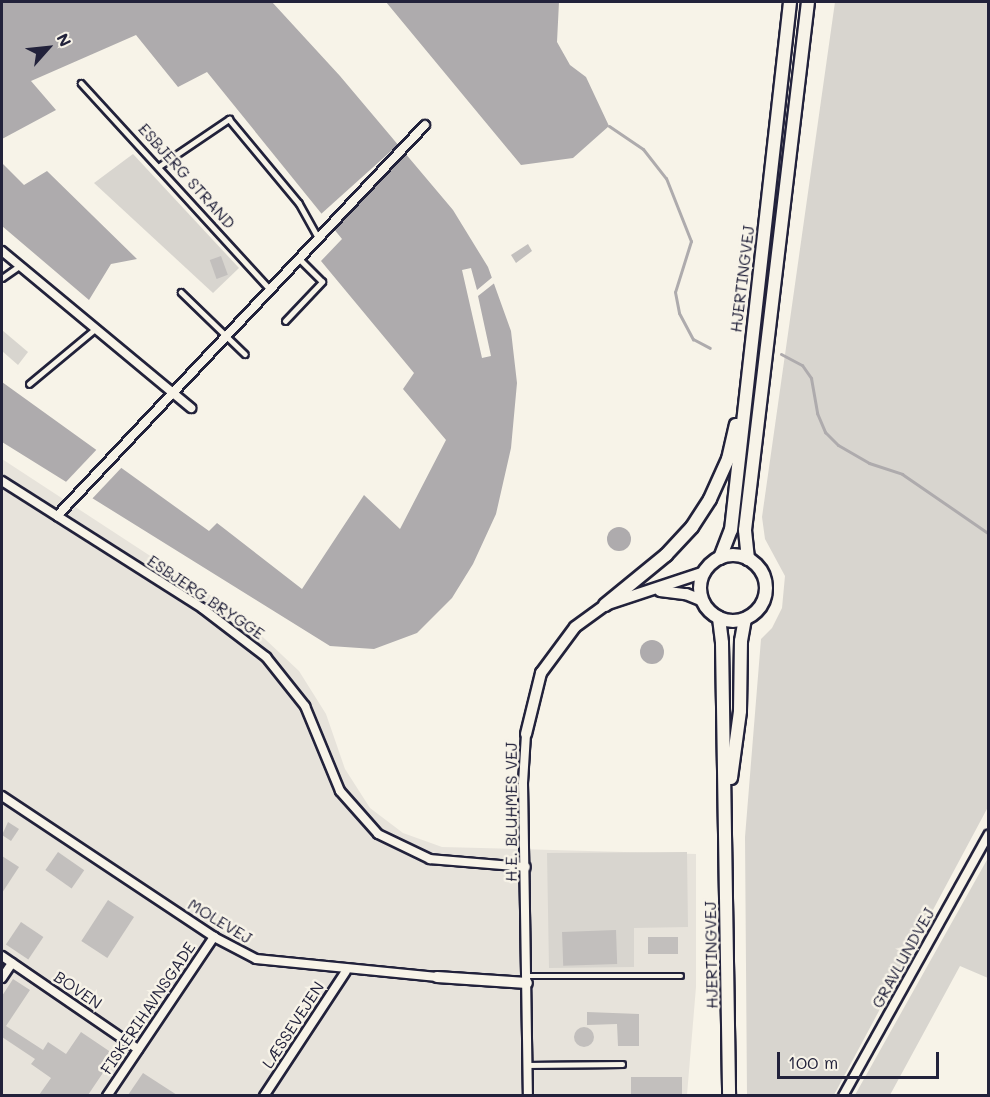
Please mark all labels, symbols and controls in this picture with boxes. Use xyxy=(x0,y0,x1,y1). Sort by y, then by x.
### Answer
north arrow xyxy=(18,18,78,78)
text: N xyxy=(52,29,77,50)
street label: ESBJERG STRAND xyxy=(135,119,239,233)
street label: HJERTINGVEJ xyxy=(726,225,758,333)
street label: ESBJERG BRYGGE xyxy=(144,551,268,643)
street label: H.E. BLUHMES VEJ xyxy=(501,742,521,882)
street label: MOLEVEJ xyxy=(185,894,255,948)
street label: HJERTINGVEJ xyxy=(700,901,722,1009)
street label: GRAVLUNDVEJ xyxy=(868,905,938,1011)
street label: FISKERIHAVNSGADE xyxy=(97,938,199,1078)
street label: BOVEN xyxy=(50,967,106,1013)
street label: LÆSSEVEJEN xyxy=(258,978,328,1072)
scale bar xyxy=(780,1040,942,1078)
text: 100 m xyxy=(788,1050,838,1074)

